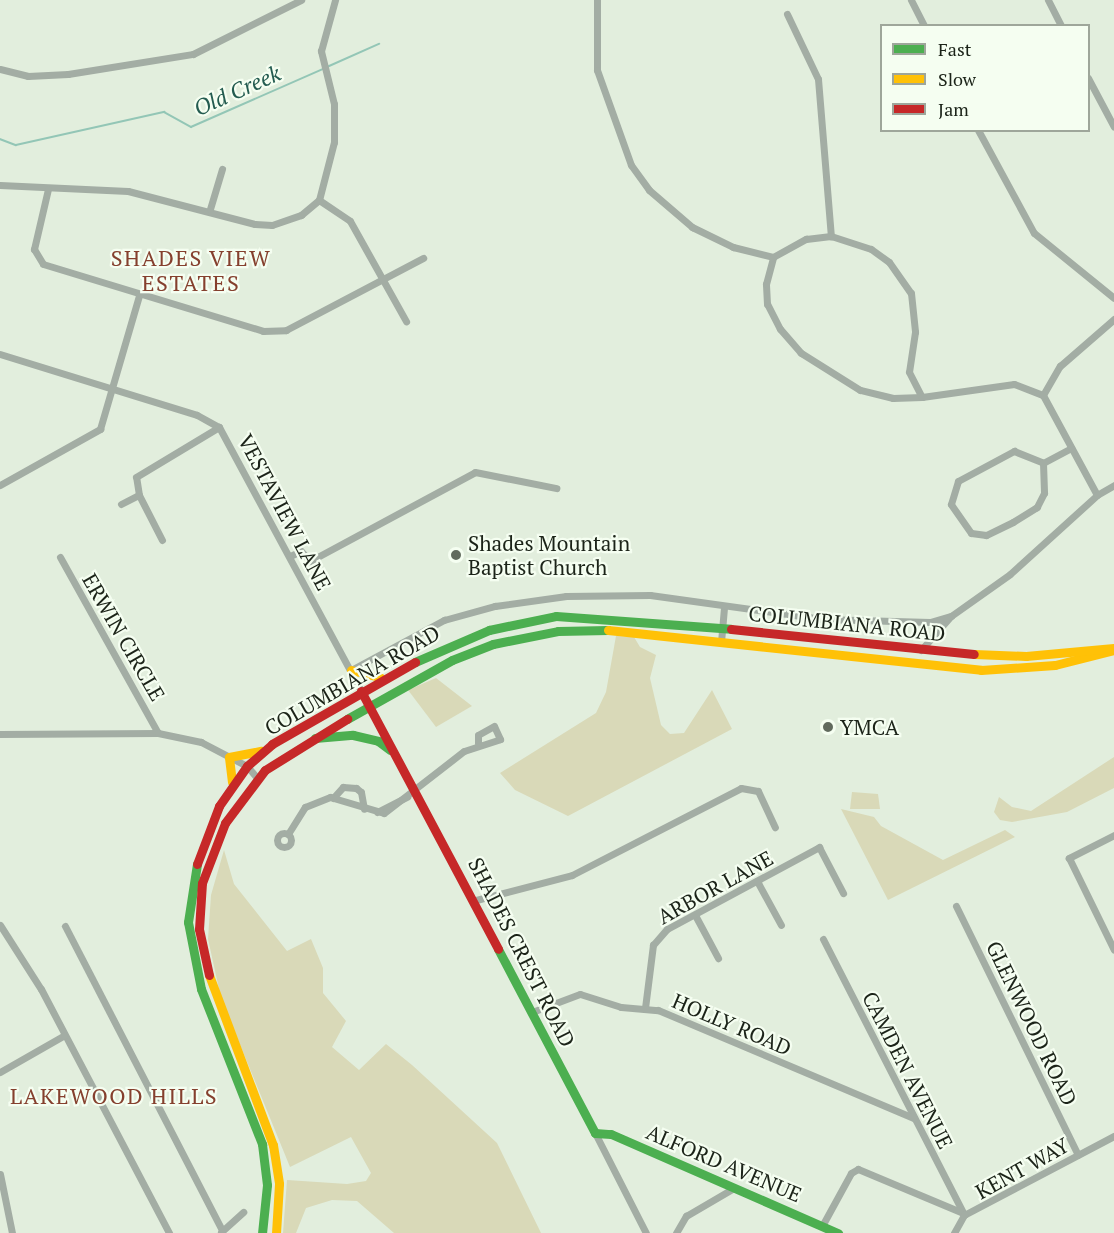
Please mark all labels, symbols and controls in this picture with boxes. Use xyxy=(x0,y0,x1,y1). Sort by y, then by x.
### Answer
legend xyxy=(880,24,1090,132)
text: Fast xyxy=(938,37,971,61)
water label: Old Creek xyxy=(189,59,285,121)
text: Slow xyxy=(938,67,976,91)
text: Jam xyxy=(938,97,969,121)
district label: SHADES VIEW ESTATES xyxy=(111,244,271,296)
street label: VESTAVIEW LANE xyxy=(233,429,337,595)
place label: Shades Mountain Baptist Church xyxy=(468,530,630,580)
marker: Shades Mountain Baptist Church xyxy=(449,548,463,562)
street label: ERWIN CIRCLE xyxy=(77,569,171,705)
street label: COLUMBIANA ROAD xyxy=(747,600,947,646)
street label: COLUMBIANA ROAD xyxy=(260,620,444,740)
place label: YMCA xyxy=(840,714,899,740)
marker: YMCA xyxy=(821,720,835,734)
street label: ARBOR LANE xyxy=(653,845,777,929)
street label: SHADES CREST ROAD xyxy=(463,853,581,1051)
street label: GLENWOOD ROAD xyxy=(981,937,1083,1109)
street label: CAMDEN AVENUE xyxy=(857,987,959,1153)
street label: HOLLY ROAD xyxy=(669,988,795,1060)
district label: LAKEWOOD HILLS xyxy=(10,1083,218,1109)
street label: ALFORD AVENUE xyxy=(642,1119,806,1207)
street label: KENT WAY xyxy=(971,1132,1073,1204)

